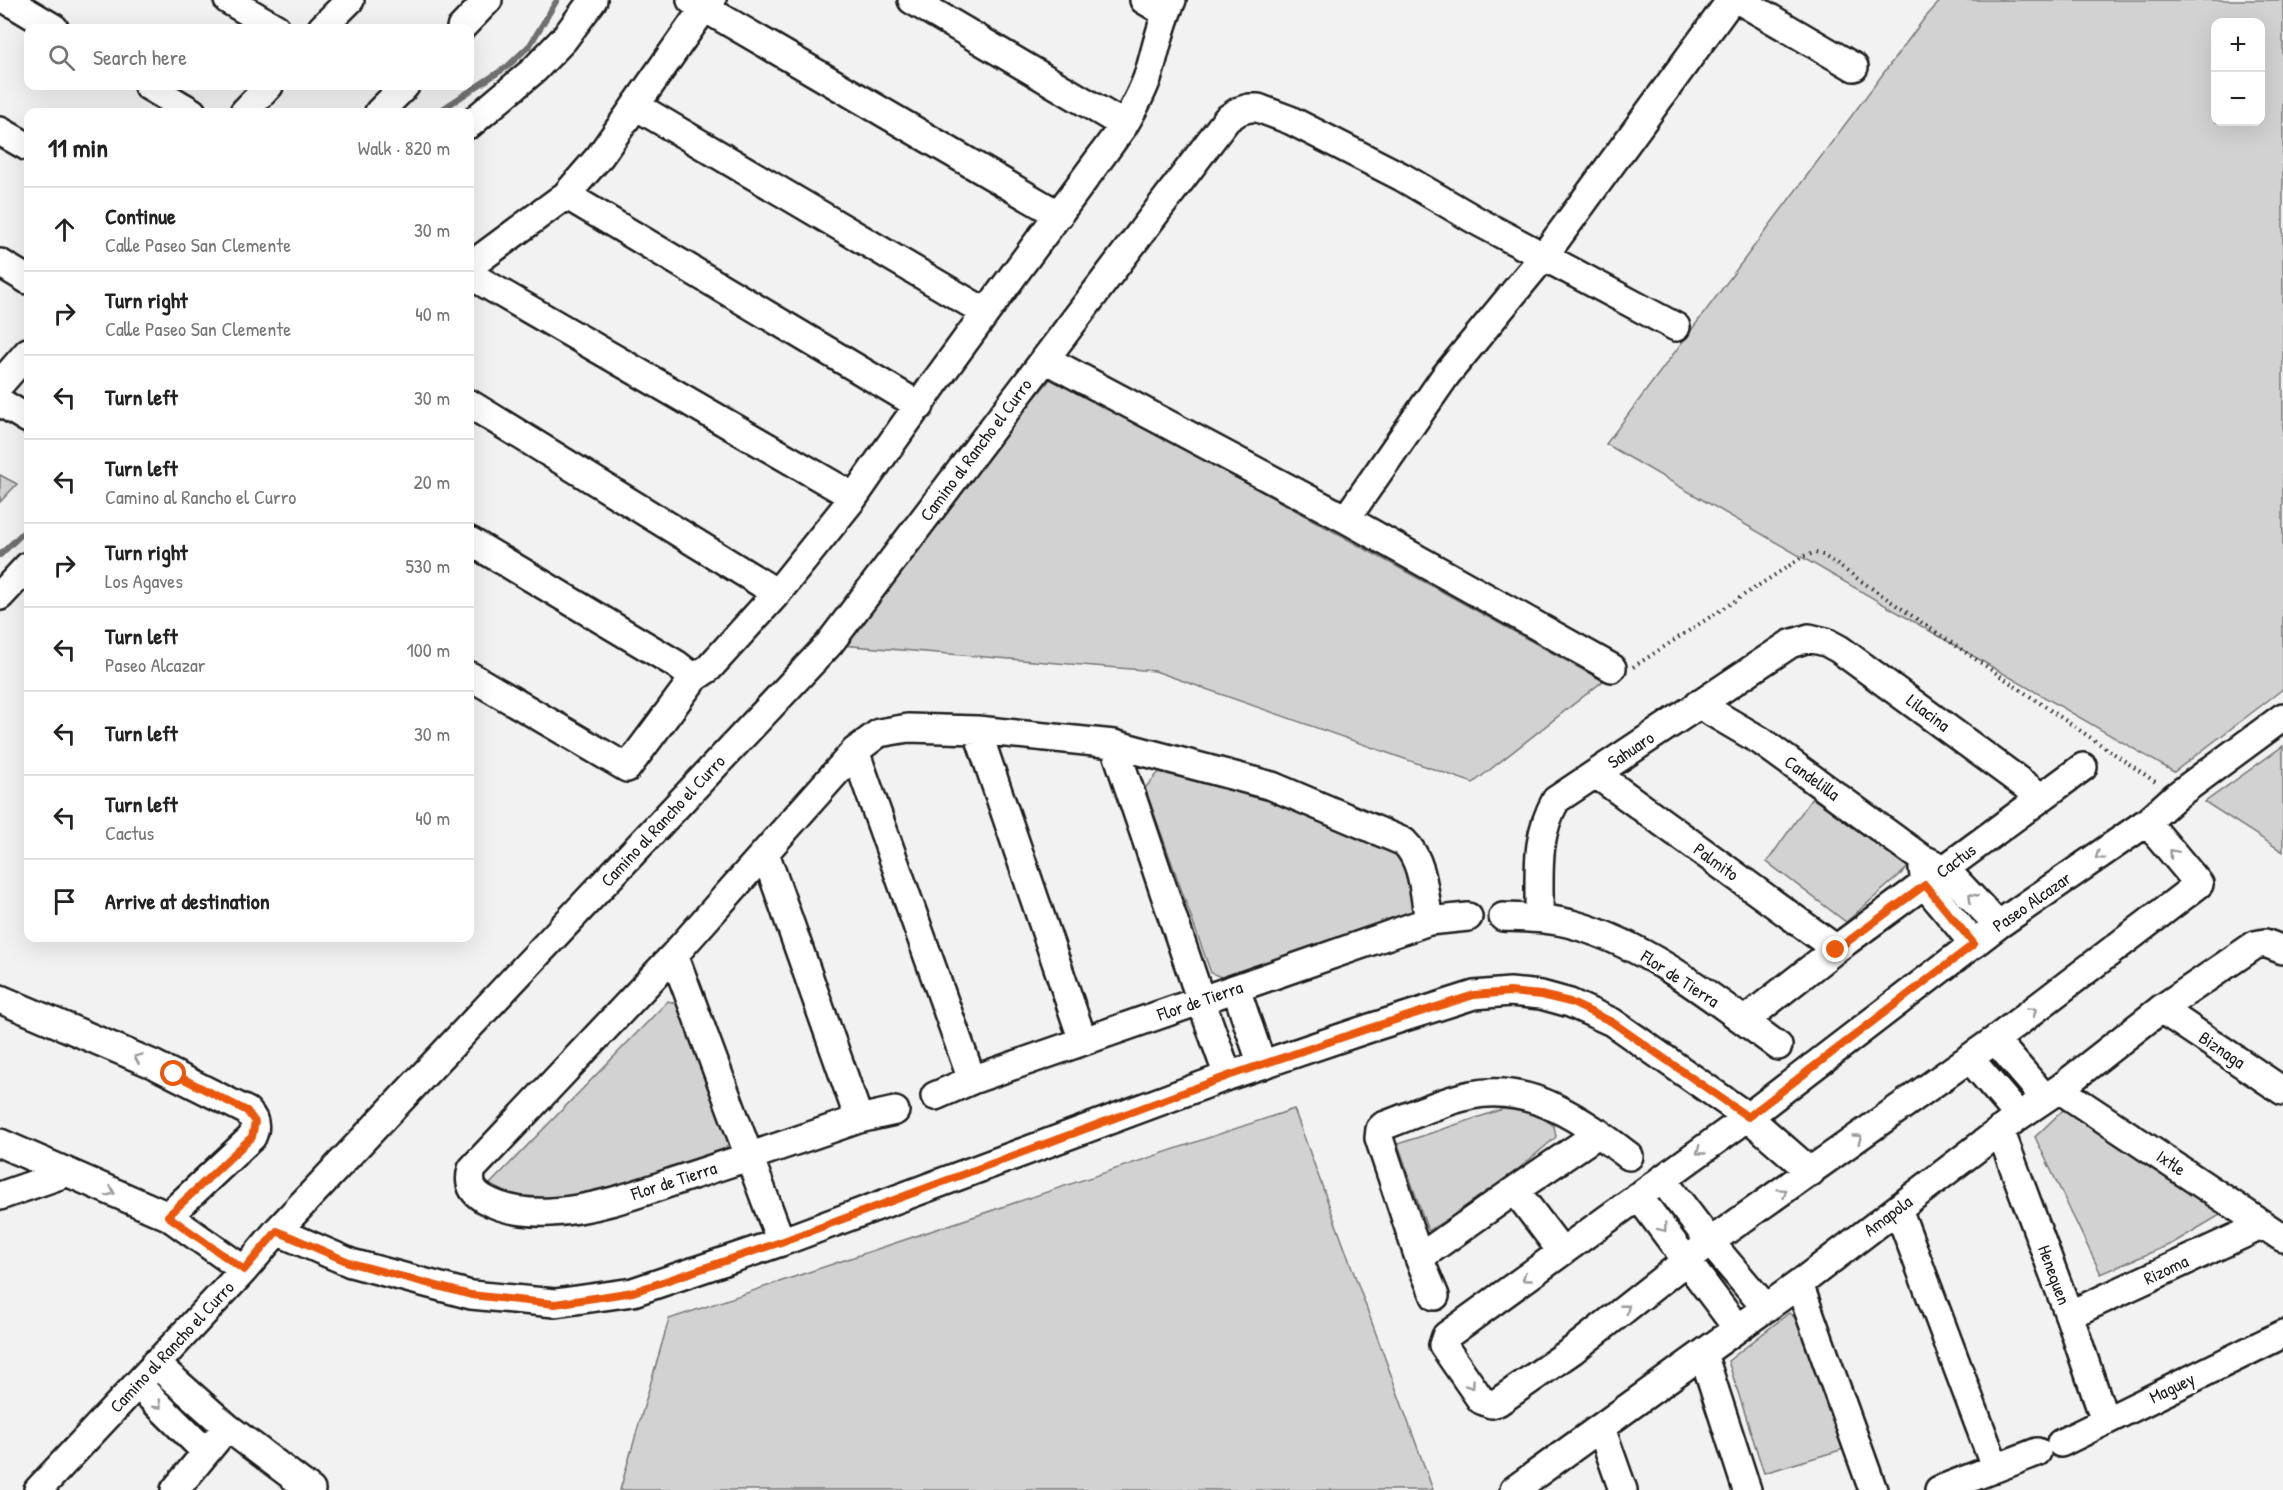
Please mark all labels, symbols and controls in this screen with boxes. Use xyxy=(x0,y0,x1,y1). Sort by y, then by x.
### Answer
map controls xyxy=(2211,18,2265,126)
button: + xyxy=(2211,18,2265,72)
search box xyxy=(24,24,474,90)
icon: search xyxy=(45,41,78,74)
text: Search here xyxy=(93,42,187,72)
button: − xyxy=(2211,72,2265,126)
text: 11 min xyxy=(48,130,108,165)
text: Walk · 820 m xyxy=(358,134,450,161)
text: Continue xyxy=(105,201,176,231)
icon: ahead xyxy=(48,213,81,246)
text: 30 m xyxy=(414,216,450,243)
text: Calle Paseo San Clemente xyxy=(105,231,291,258)
text: Turn right xyxy=(105,285,188,315)
icon: right xyxy=(48,297,81,330)
text: 40 m xyxy=(415,300,450,327)
text: Calle Paseo San Clemente xyxy=(105,315,291,342)
street label: Camino al Rancho el Curro xyxy=(914,373,1037,526)
icon: left xyxy=(48,381,81,414)
text: Turn left xyxy=(105,382,178,412)
text: 30 m xyxy=(414,384,450,411)
text: Turn left xyxy=(105,453,178,483)
icon: left xyxy=(48,465,81,498)
text: 20 m xyxy=(413,468,450,495)
text: Camino al Rancho el Curro xyxy=(105,483,296,510)
text: Turn right xyxy=(105,537,188,567)
icon: right xyxy=(48,549,81,582)
text: 530 m xyxy=(405,552,450,579)
text: Los Agaves xyxy=(105,567,183,594)
text: Turn left xyxy=(105,621,178,651)
icon: left xyxy=(48,633,81,666)
text: 100 m xyxy=(407,636,450,663)
text: Paseo Alcazar xyxy=(105,651,206,678)
street label: Lilacina xyxy=(1901,688,1955,737)
icon: left xyxy=(48,717,81,750)
text: Turn left xyxy=(105,718,178,748)
text: 30 m xyxy=(414,720,450,747)
street label: Sahuaro xyxy=(1602,725,1659,774)
street label: Camino al Rancho el Curro xyxy=(595,749,731,892)
street label: Candelilla xyxy=(1780,749,1845,806)
text: Turn left xyxy=(105,789,178,819)
icon: left xyxy=(48,801,81,834)
text: 40 m xyxy=(415,804,450,831)
text: Cactus xyxy=(105,819,154,846)
street label: Palmito xyxy=(1689,837,1744,886)
street label: Cactus xyxy=(1931,837,1981,884)
one-way arrow xyxy=(2094,848,2105,859)
one-way arrow xyxy=(2169,849,2180,860)
street label: Paseo Alcazar xyxy=(1987,865,2076,938)
icon: arrive xyxy=(48,885,81,918)
text: Arrive at destination xyxy=(105,886,270,916)
one-way arrow xyxy=(1969,893,1980,904)
route end xyxy=(1822,936,1848,962)
street label: Flor de Tierra xyxy=(1635,943,1724,1013)
street label: Flor de Tierra xyxy=(1153,974,1246,1027)
one-way arrow xyxy=(2026,1007,2037,1018)
street label: Biznaga xyxy=(2194,1025,2250,1074)
one-way arrow xyxy=(133,1053,144,1065)
route start xyxy=(160,1060,186,1086)
one-way arrow xyxy=(1852,1134,1863,1145)
one-way arrow xyxy=(1696,1144,1707,1155)
street label: Ixtle xyxy=(2152,1144,2191,1181)
street label: Flor de Tierra xyxy=(627,1155,720,1206)
one-way arrow xyxy=(105,1185,116,1197)
one-way arrow xyxy=(1776,1188,1787,1199)
street label: Amapola xyxy=(1858,1189,1917,1242)
one-way arrow xyxy=(1655,1221,1666,1232)
street label: Henequen xyxy=(2032,1242,2077,1308)
street label: Rizoma xyxy=(2139,1248,2192,1291)
one-way arrow xyxy=(1521,1271,1532,1282)
street label: Camino al Rancho el Curro xyxy=(104,1275,240,1418)
one-way arrow xyxy=(1620,1304,1631,1315)
street label: Maguey xyxy=(2145,1366,2199,1409)
one-way arrow xyxy=(1464,1379,1475,1390)
one-way arrow xyxy=(151,1398,162,1409)

